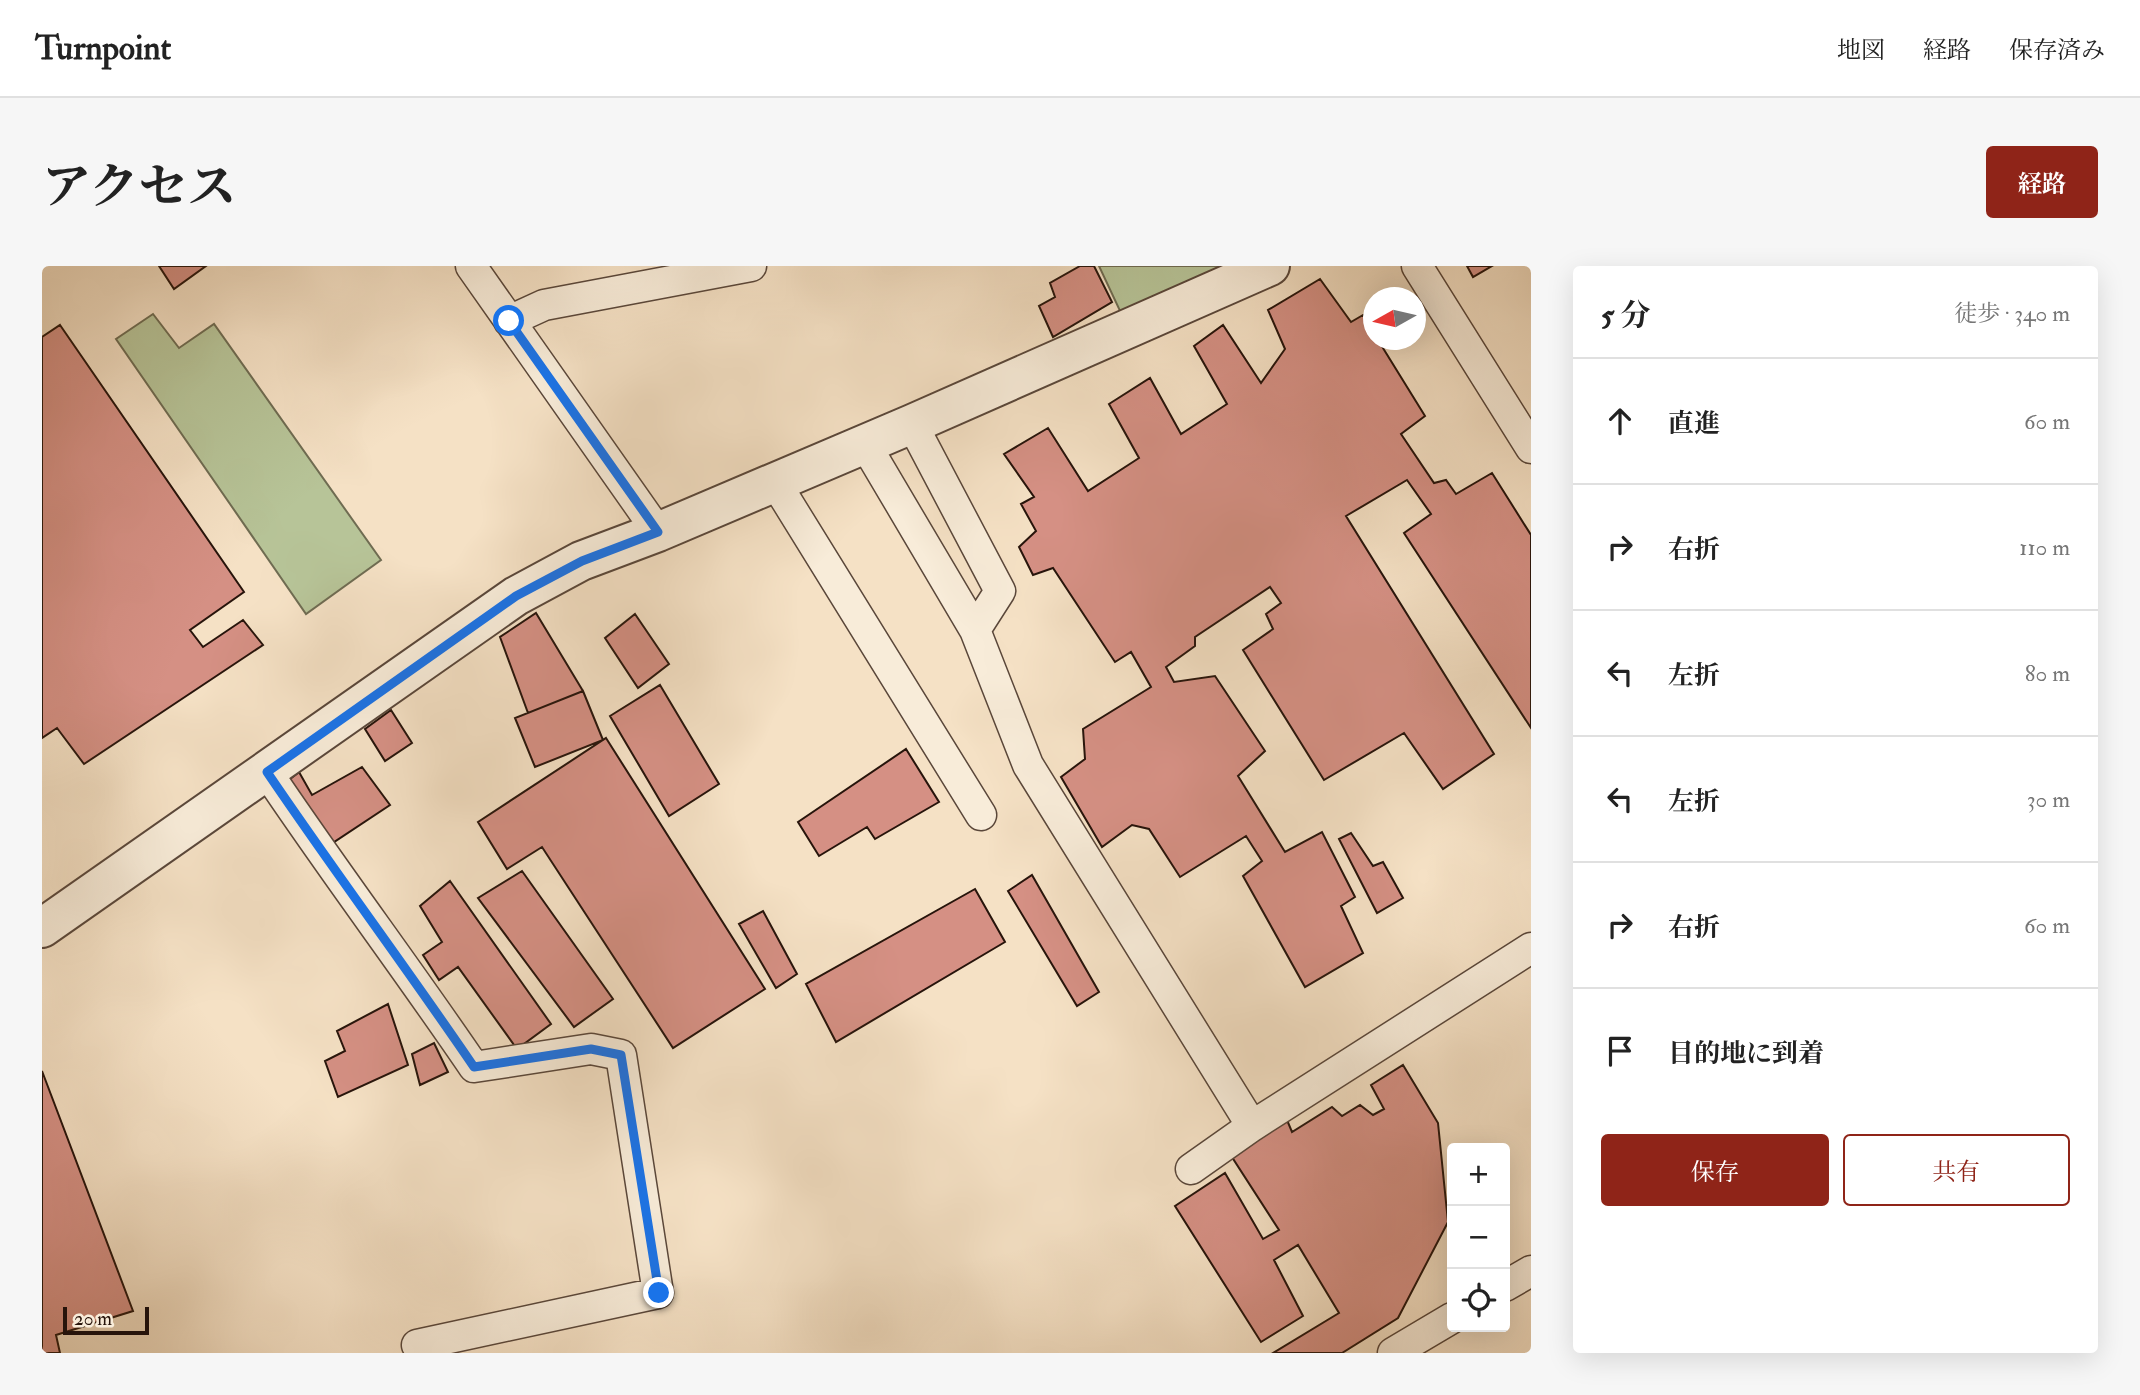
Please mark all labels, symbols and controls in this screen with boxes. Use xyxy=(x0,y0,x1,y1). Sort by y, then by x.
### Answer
text: Turnpoint xyxy=(35,28,171,69)
text: 地図 xyxy=(1837,35,1885,66)
text: 経路 xyxy=(1923,35,1971,66)
text: 保存済み xyxy=(2009,35,2105,66)
button: 経路 xyxy=(1986,146,2098,218)
text: アクセス xyxy=(42,157,237,218)
north arrow xyxy=(1363,287,1426,350)
text: 5 分 xyxy=(1601,297,1651,334)
text: 徒歩 · 340 m xyxy=(1954,299,2070,328)
route start xyxy=(493,305,524,336)
icon: ahead xyxy=(1601,402,1639,440)
text: 60 m xyxy=(2024,407,2070,436)
text: 直進 xyxy=(1668,408,1720,440)
icon: right xyxy=(1601,528,1639,566)
text: 110 m xyxy=(2019,533,2070,562)
text: 右折 xyxy=(1668,534,1720,566)
icon: left xyxy=(1601,654,1639,692)
text: 80 m xyxy=(2025,659,2070,688)
text: 左折 xyxy=(1668,660,1720,692)
icon: left xyxy=(1601,780,1639,818)
text: 30 m xyxy=(2027,785,2070,814)
text: 左折 xyxy=(1668,786,1720,818)
icon: right xyxy=(1601,906,1639,944)
text: 60 m xyxy=(2024,911,2070,940)
text: 右折 xyxy=(1668,912,1720,944)
icon: arrive xyxy=(1601,1032,1639,1070)
text: 目的地に到着 xyxy=(1668,1038,1824,1070)
button: 保存 xyxy=(1601,1134,1829,1206)
button: 共有 xyxy=(1843,1134,2070,1206)
map controls xyxy=(1447,1143,1510,1332)
button: + xyxy=(1447,1143,1510,1206)
button: − xyxy=(1447,1206,1510,1269)
button: locate xyxy=(1447,1269,1510,1332)
route end xyxy=(643,1277,674,1308)
scale bar xyxy=(63,1304,149,1336)
text: 20 m xyxy=(74,1307,112,1331)

